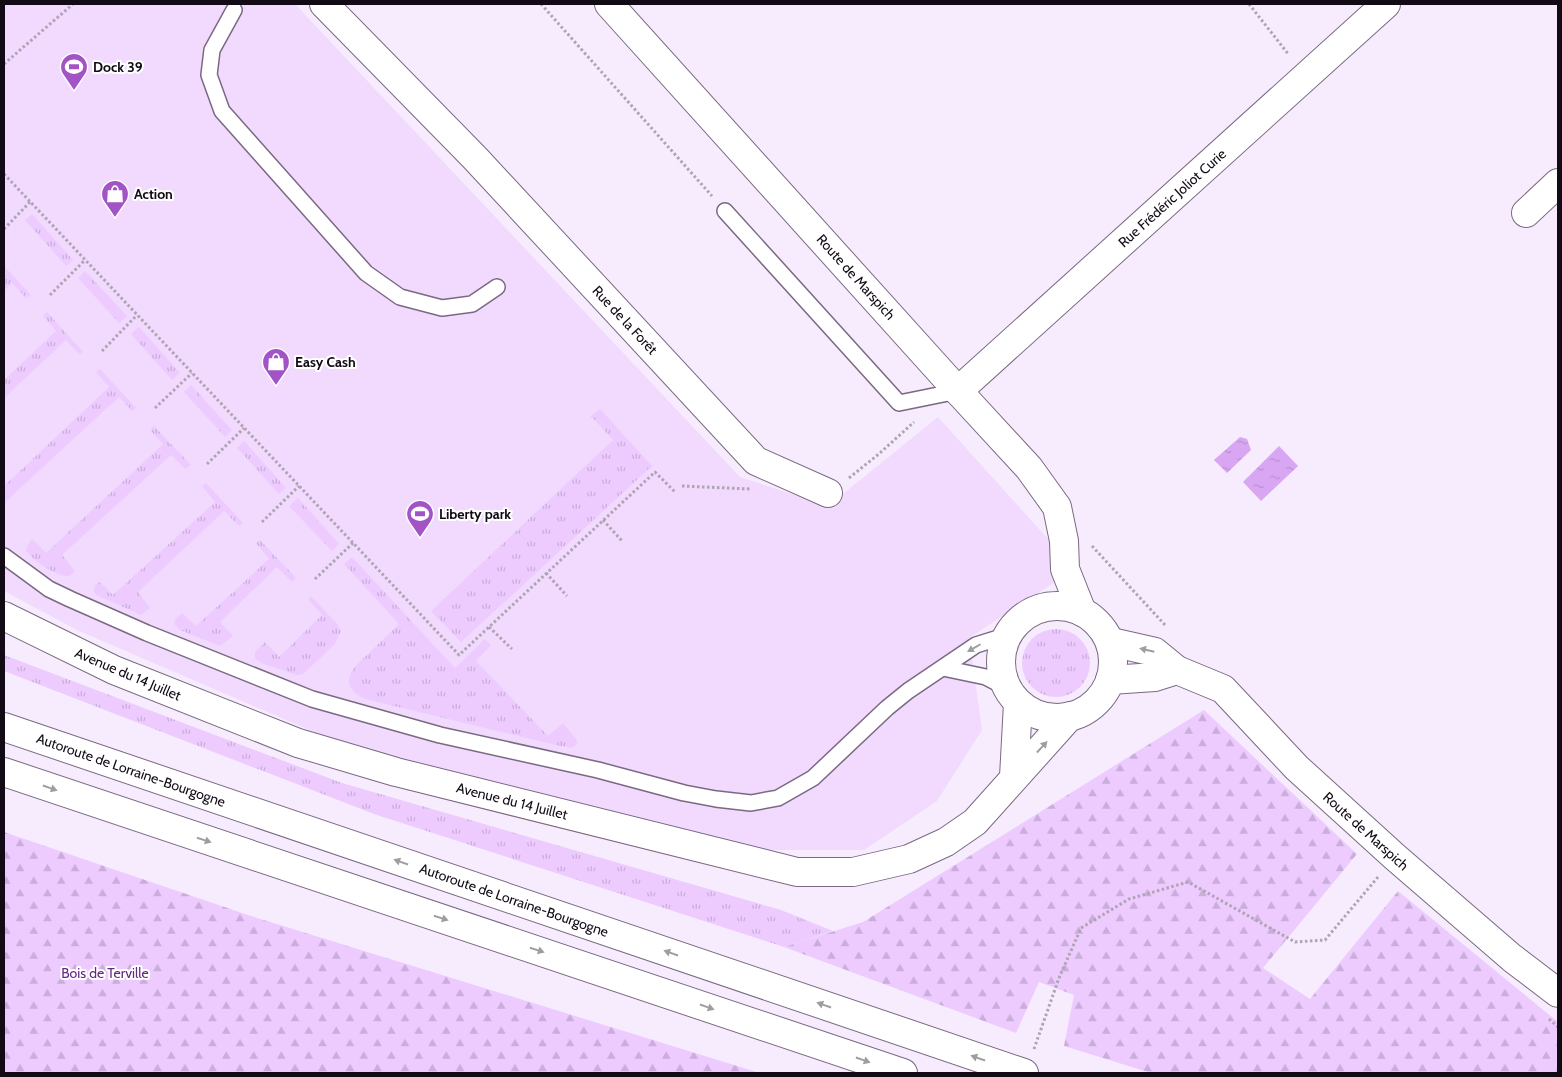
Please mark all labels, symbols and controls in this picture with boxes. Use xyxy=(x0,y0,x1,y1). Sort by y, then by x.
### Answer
sports icon: Dock 39 xyxy=(59,52,89,91)
place label: Dock 39 xyxy=(93,58,143,76)
street label: Rue Frédéric Joliot Curie xyxy=(1114,145,1230,251)
shop icon: Action xyxy=(100,179,130,218)
place label: Action xyxy=(134,185,173,203)
street label: Route de Marspich xyxy=(813,230,899,324)
street label: Rue de la Forêt xyxy=(589,282,662,358)
shop icon: Easy Cash xyxy=(261,347,291,386)
place label: Easy Cash xyxy=(295,353,356,371)
sports icon: Liberty park xyxy=(405,499,435,538)
place label: Liberty park xyxy=(439,505,511,523)
street label: Avenue du 14 Juillet xyxy=(72,643,184,705)
one-way arrow xyxy=(967,643,980,652)
one-way arrow xyxy=(1139,646,1154,654)
street label: Autoroute de Lorraine-Bourgogne xyxy=(34,729,228,811)
one-way arrow xyxy=(1036,741,1048,753)
street label: Avenue du 14 Juillet xyxy=(455,779,570,824)
one-way arrow xyxy=(43,784,58,792)
street label: Route de Marspich xyxy=(1319,788,1413,874)
one-way arrow xyxy=(196,837,211,844)
one-way arrow xyxy=(393,858,408,865)
street label: Autoroute de Lorraine-Bourgogne xyxy=(417,859,611,941)
one-way arrow xyxy=(434,915,449,922)
one-way arrow xyxy=(529,946,544,954)
one-way arrow xyxy=(663,949,678,956)
park label: Bois de Terville xyxy=(61,964,149,982)
one-way arrow xyxy=(817,1001,832,1009)
one-way arrow xyxy=(700,1004,715,1011)
one-way arrow xyxy=(971,1053,986,1061)
one-way arrow xyxy=(856,1056,871,1064)

